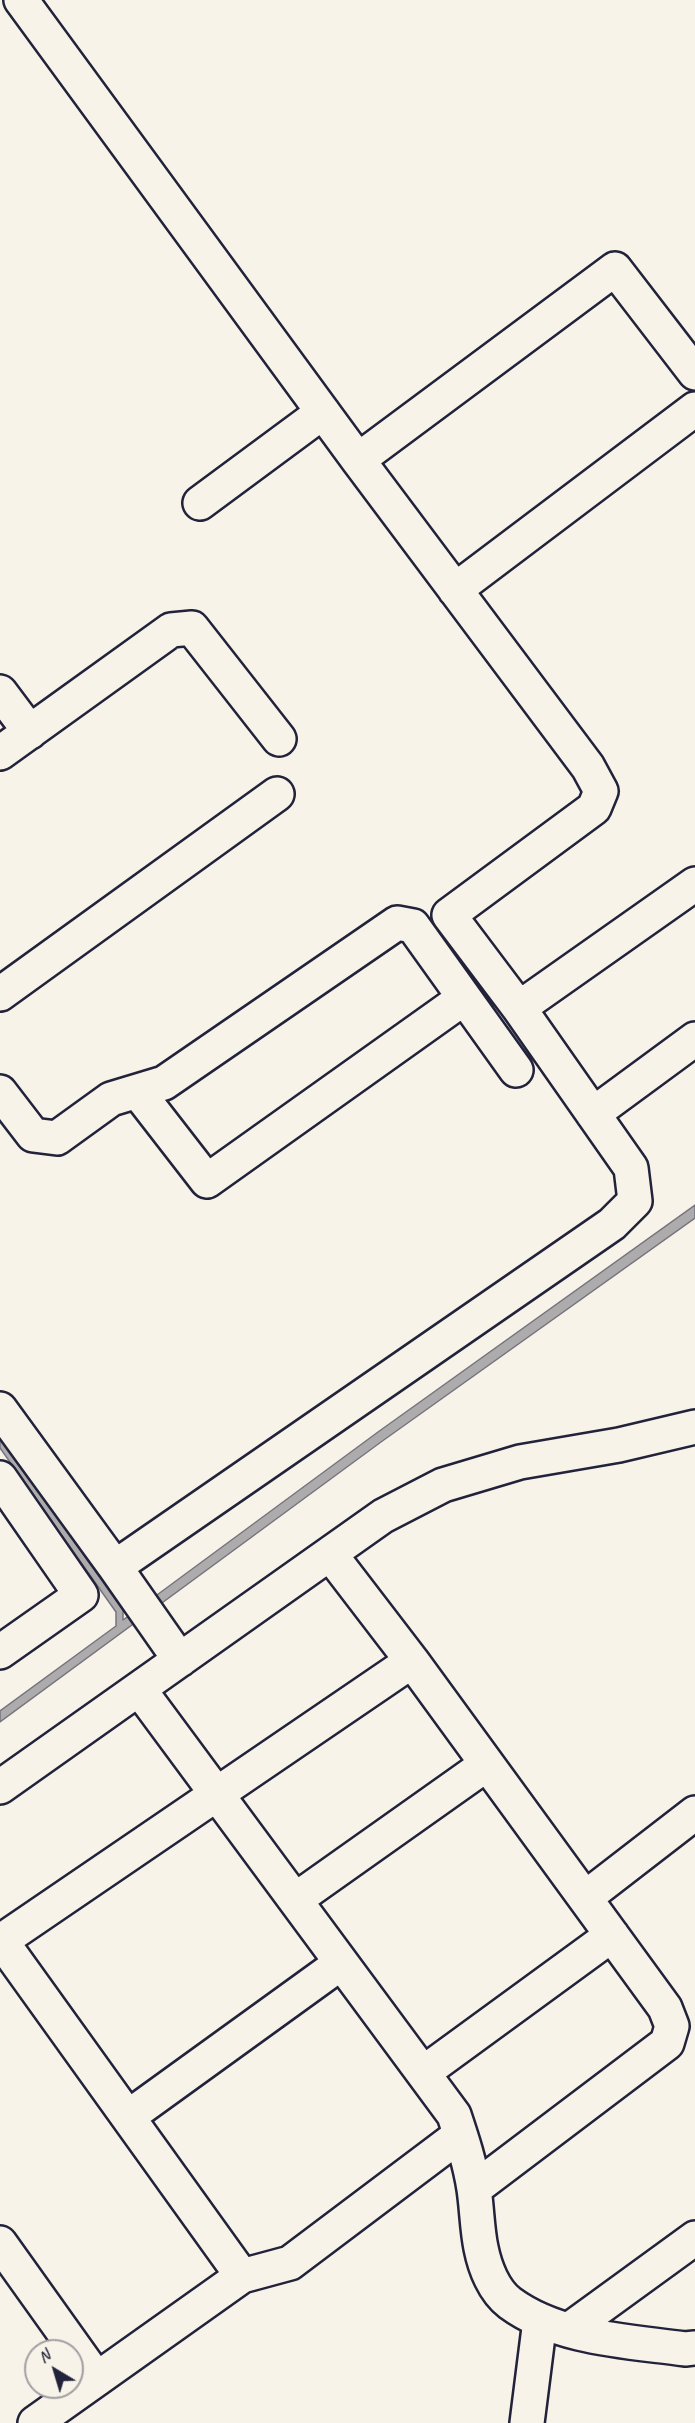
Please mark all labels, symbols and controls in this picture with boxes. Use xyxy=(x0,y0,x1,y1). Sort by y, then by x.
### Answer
north arrow xyxy=(24,2339,84,2399)
text: N xyxy=(34,2345,54,2367)

